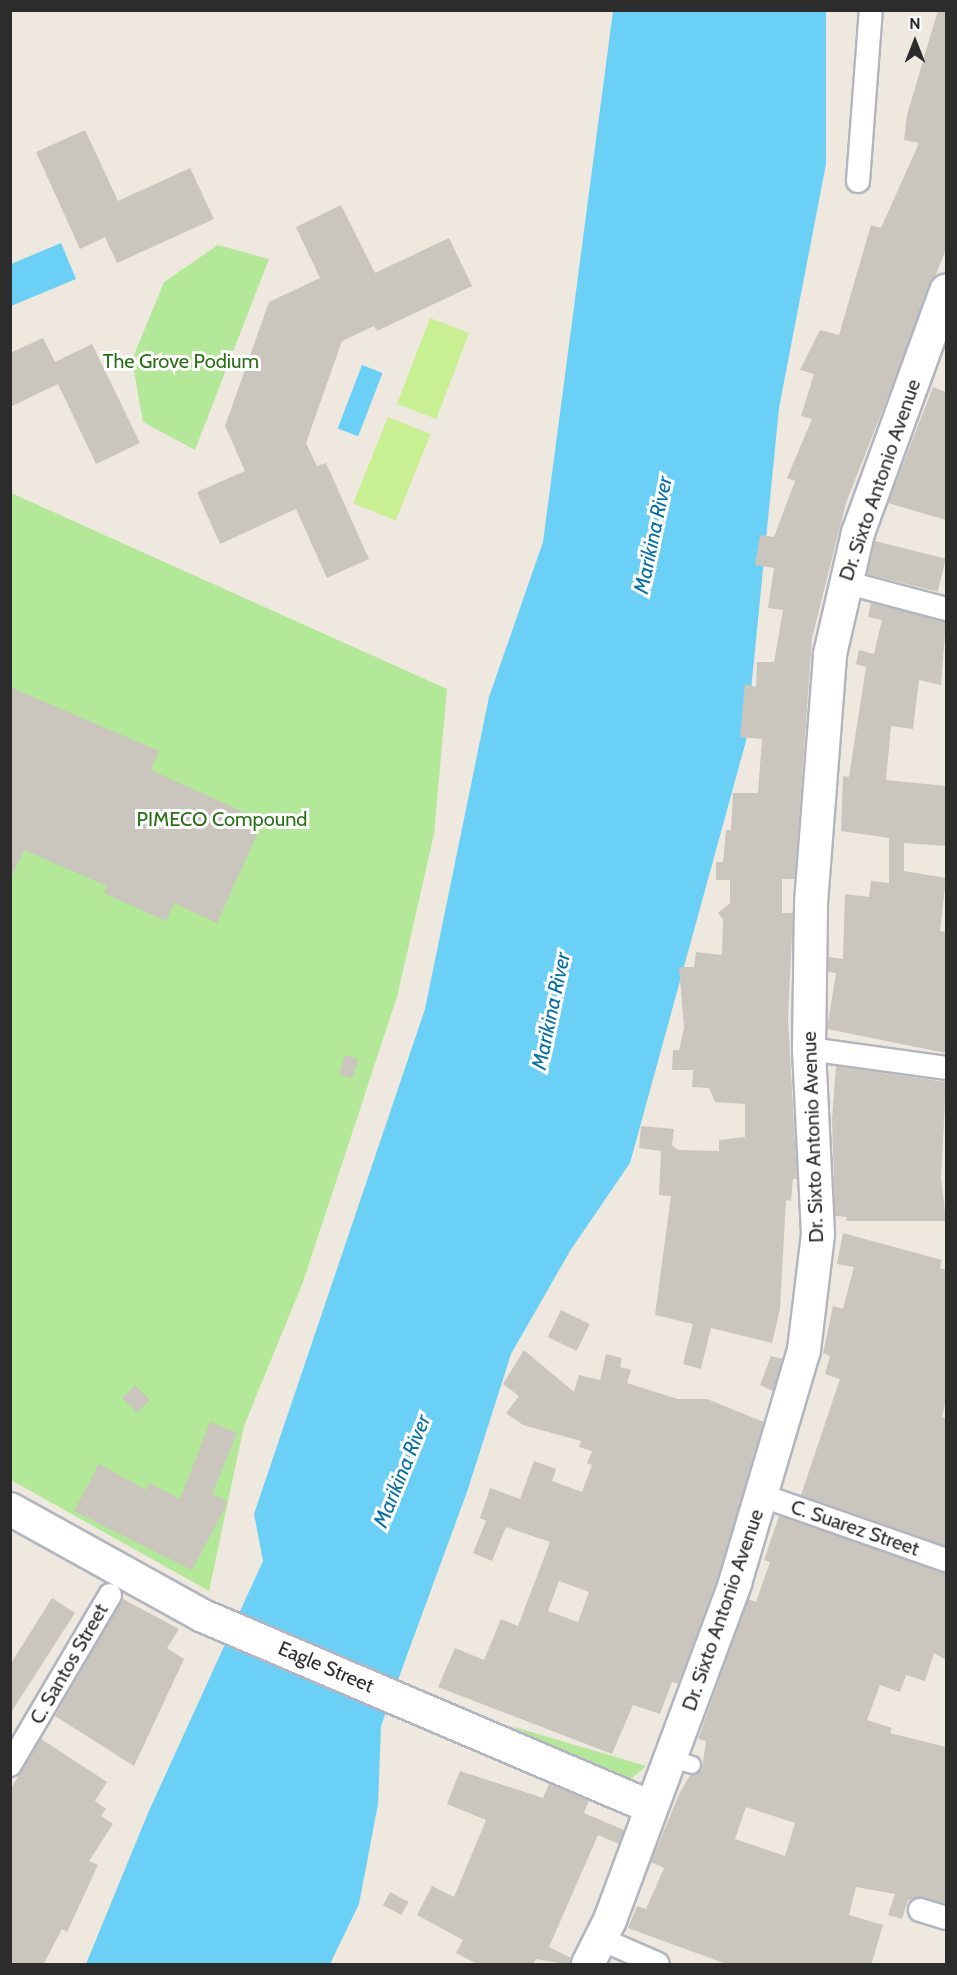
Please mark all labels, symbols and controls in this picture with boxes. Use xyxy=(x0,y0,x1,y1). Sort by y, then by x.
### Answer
north arrow xyxy=(885,12,945,72)
text: N xyxy=(909,14,921,33)
park label: The Grove Podium xyxy=(103,349,259,373)
street label: Dr. Sixto Antonio Avenue xyxy=(834,376,926,584)
water label: Marikina River xyxy=(628,474,678,596)
park label: PIMECO Compound xyxy=(137,807,307,831)
water label: Marikina River xyxy=(526,950,576,1072)
street label: Dr. Sixto Antonio Avenue xyxy=(797,1031,829,1243)
water label: Marikina River xyxy=(368,1411,436,1531)
street label: C. Suarez Street xyxy=(788,1495,922,1561)
street label: Dr. Sixto Antonio Avenue xyxy=(677,1506,769,1714)
street label: C. Santos Street xyxy=(25,1599,113,1729)
street label: Eagle Street xyxy=(275,1636,377,1698)

